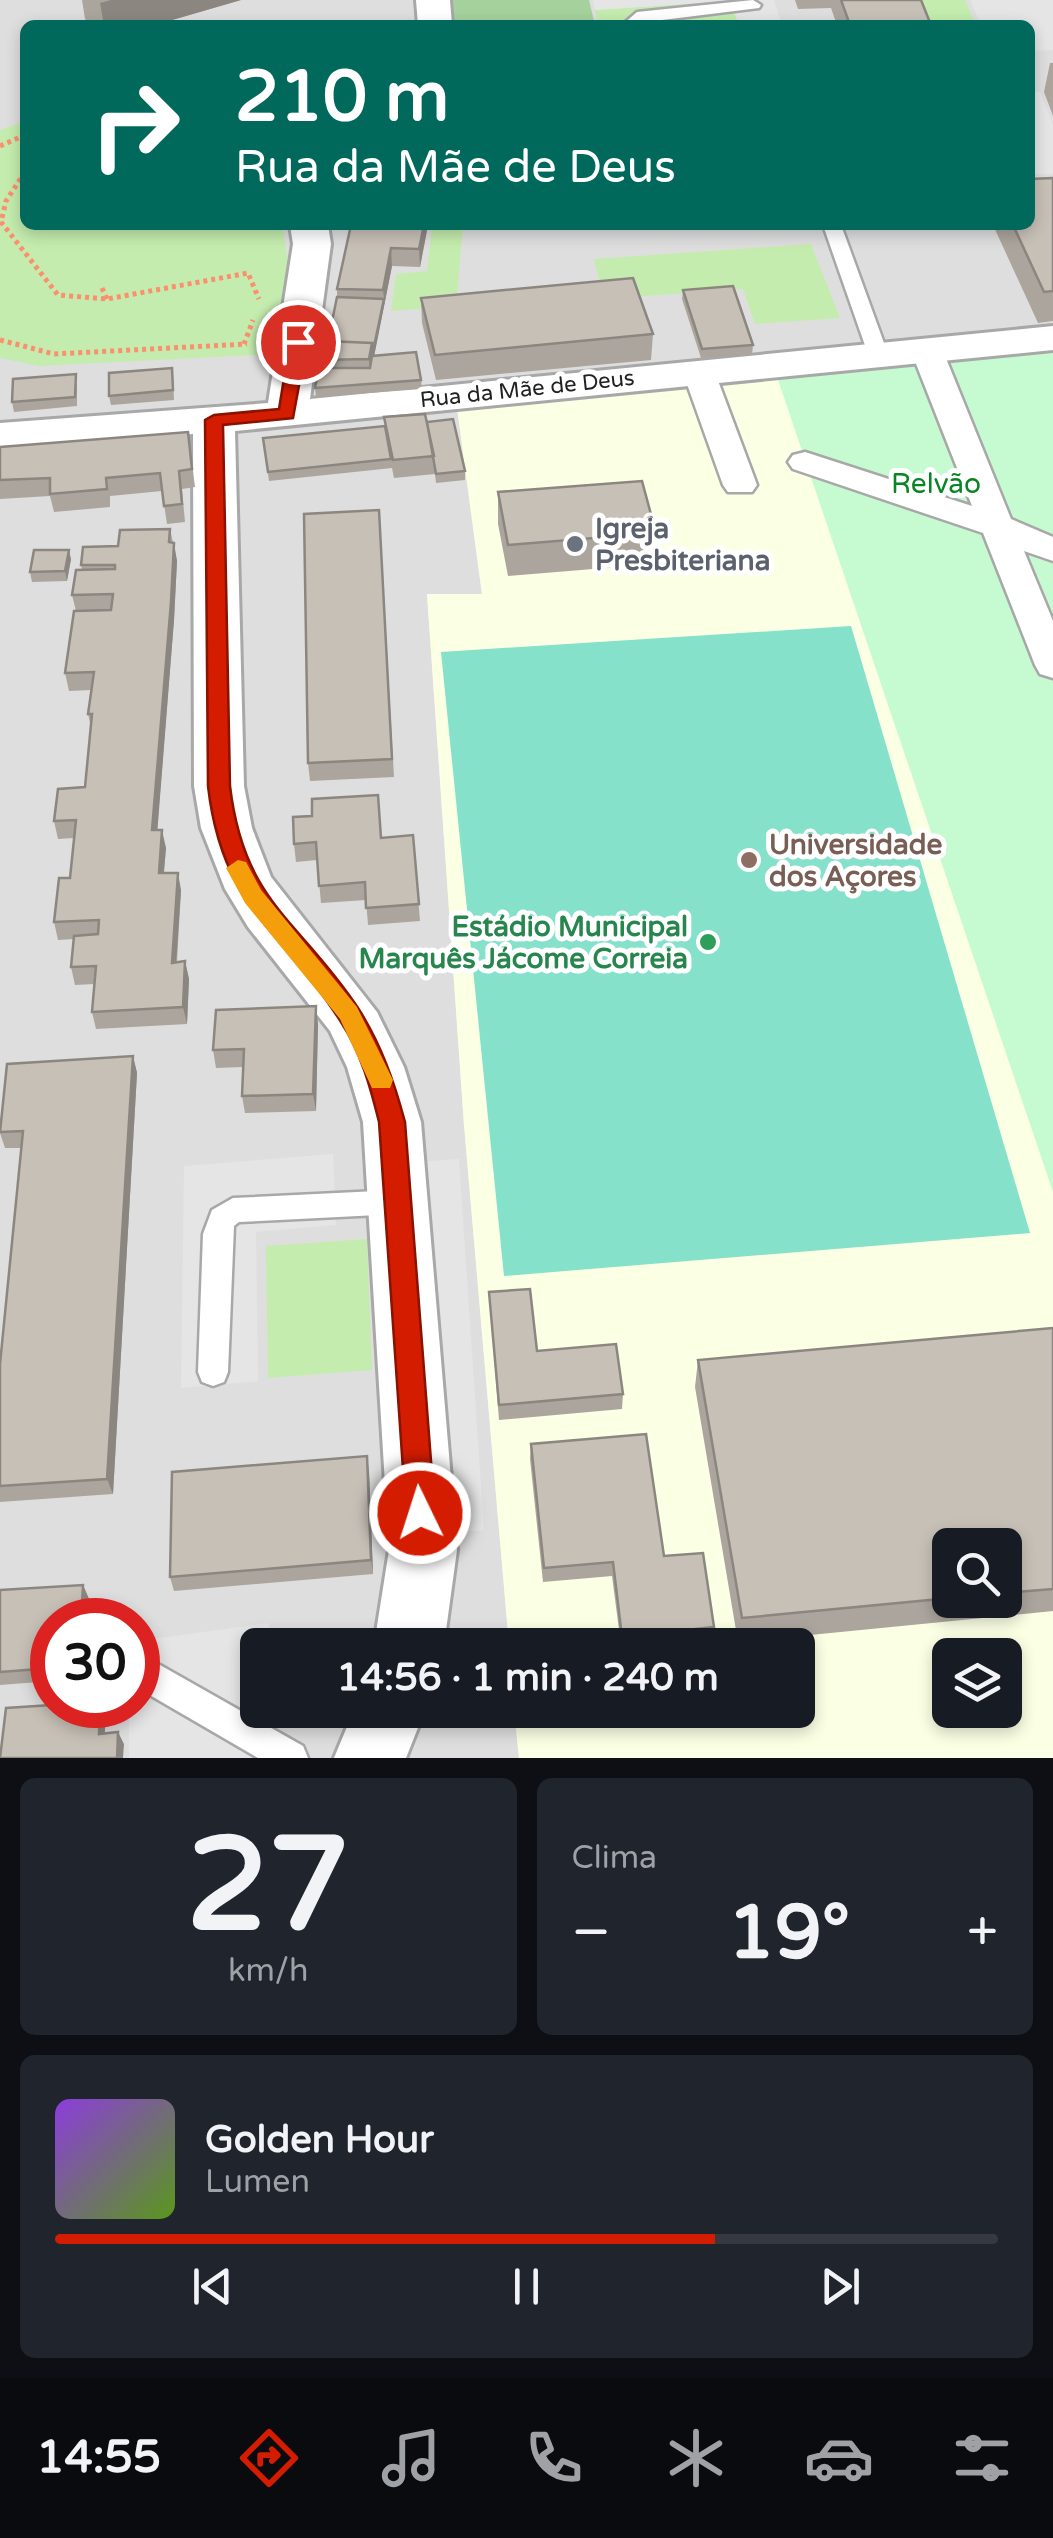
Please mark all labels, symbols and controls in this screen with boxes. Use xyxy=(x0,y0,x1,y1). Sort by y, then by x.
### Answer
text: 210 m xyxy=(235,56,449,140)
icon: right xyxy=(70,60,200,190)
text: Rua da Mãe de Deus xyxy=(235,141,676,195)
pin xyxy=(256,300,341,385)
icon: arrive xyxy=(271,315,326,370)
street label: Rua da Mãe de Deus xyxy=(419,365,636,413)
park label: Relvão xyxy=(891,467,981,501)
place label: Igreja Presbiteriana xyxy=(595,512,770,578)
marker: Igreja Presbiteriana xyxy=(564,533,586,555)
place label: Universidade dos Açores xyxy=(769,828,942,894)
marker: Universidade dos Açores xyxy=(738,849,760,871)
place label: Estádio Municipal Marquês Jácome Correia xyxy=(359,910,688,976)
marker: Estádio Municipal Marquês Jácome Correia xyxy=(697,931,719,953)
position arrow xyxy=(368,1461,472,1565)
map controls xyxy=(932,1528,1022,1728)
button: search xyxy=(932,1528,1022,1618)
speed limit sign: 30 xyxy=(30,1598,160,1728)
button: layers xyxy=(932,1638,1022,1728)
text: 14:56 · 1 min · 240 m xyxy=(336,1655,719,1701)
text: 27 xyxy=(187,1809,350,1965)
text: Clima xyxy=(572,1839,657,1877)
text: 19° xyxy=(728,1888,850,1978)
text: − xyxy=(572,1900,611,1966)
text: + xyxy=(967,1900,998,1966)
text: km/h xyxy=(228,1952,308,1990)
text: Golden Hour xyxy=(205,2117,434,2163)
text: Lumen xyxy=(205,2163,310,2201)
icon: previous xyxy=(185,2259,240,2314)
icon: pause xyxy=(499,2259,554,2314)
icon: next xyxy=(813,2259,868,2314)
icon: directions xyxy=(234,2423,304,2493)
icon: music xyxy=(376,2423,446,2493)
icon: phone xyxy=(519,2423,589,2493)
icon: climate xyxy=(661,2423,731,2493)
icon: car xyxy=(804,2423,874,2493)
icon: filters xyxy=(947,2423,1017,2493)
text: 14:55 xyxy=(36,2431,161,2485)

